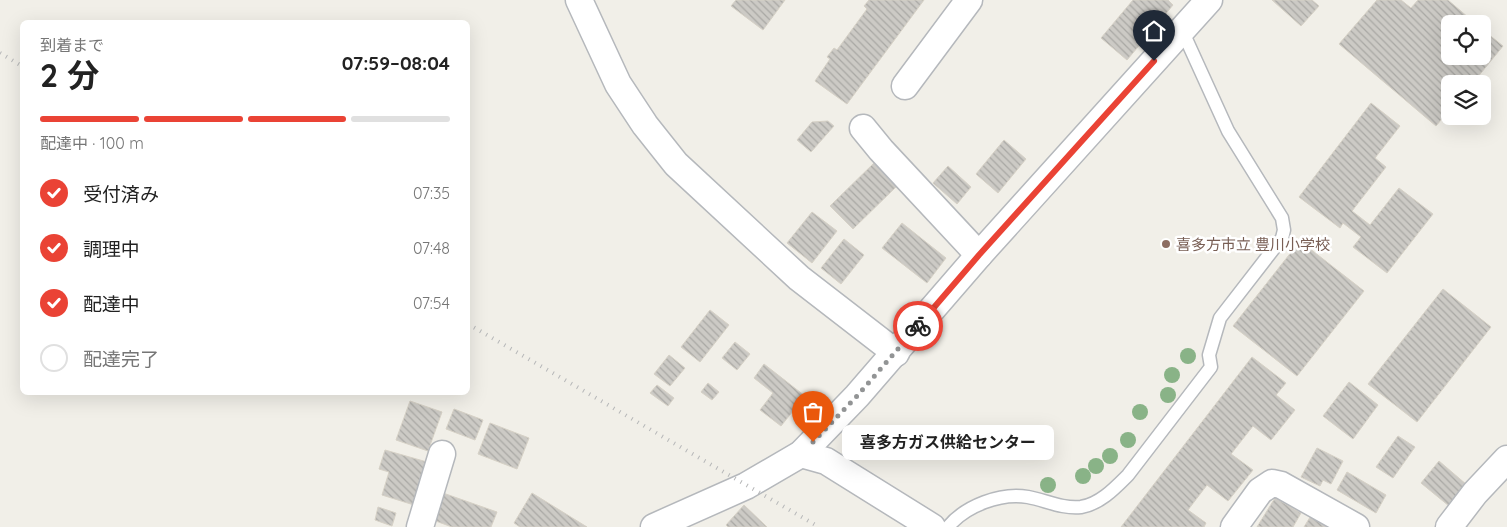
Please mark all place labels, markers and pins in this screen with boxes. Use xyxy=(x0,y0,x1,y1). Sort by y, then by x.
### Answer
pin xyxy=(1133,10,1175,61)
place label: 喜多方市立 豊川小学校 xyxy=(1176,235,1330,254)
marker: 喜多方市立 豊川小学校 xyxy=(1160,238,1172,250)
pin xyxy=(792,391,834,442)
callout: 喜多方ガス供給センター xyxy=(843,424,1056,460)

